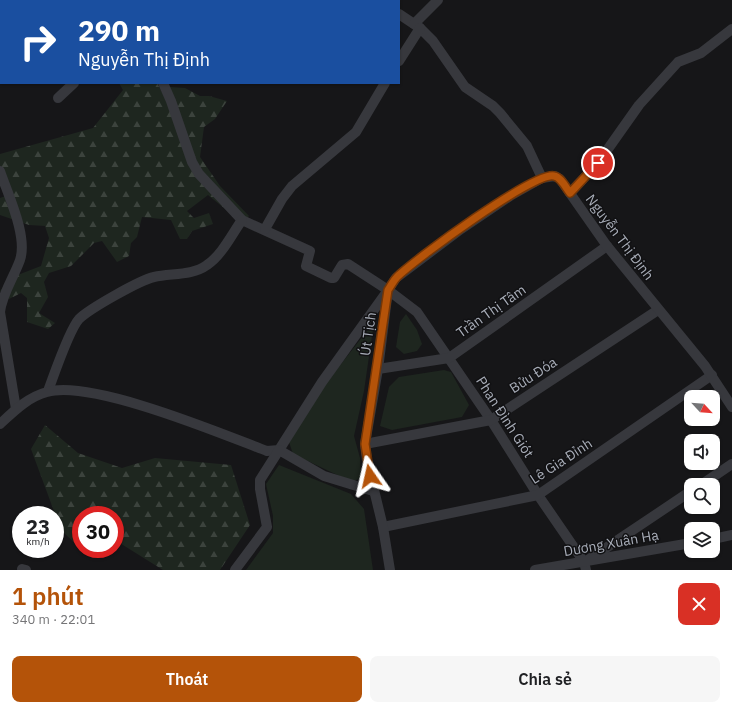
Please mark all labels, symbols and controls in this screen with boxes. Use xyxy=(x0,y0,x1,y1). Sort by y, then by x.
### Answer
text: 290 m xyxy=(78,12,160,49)
icon: right xyxy=(12,16,64,68)
text: Nguyễn Thị Định xyxy=(78,48,210,71)
pin xyxy=(581,146,615,180)
icon: arrive xyxy=(587,152,609,174)
street label: Nguyễn Thị Định xyxy=(582,191,658,283)
street label: Trần Thị Tâm xyxy=(453,280,529,342)
street label: Út Tịch xyxy=(355,311,380,357)
street label: Bửu Đóa xyxy=(506,353,561,397)
street label: Phan Đình Giót xyxy=(472,373,538,461)
north arrow xyxy=(684,390,720,426)
map controls xyxy=(684,390,720,558)
street label: Lê Gia Đỉnh xyxy=(526,434,596,488)
button: sound xyxy=(684,434,720,470)
position arrow xyxy=(349,455,391,497)
button: search xyxy=(684,478,720,514)
speed limit sign: 30 xyxy=(72,506,124,558)
text: 23 xyxy=(26,513,50,540)
button: layers xyxy=(684,522,720,558)
street label: Dương Xuân Hạ xyxy=(562,526,661,560)
text: km/h xyxy=(26,535,50,548)
text: 1 phút xyxy=(12,580,84,612)
button: close xyxy=(678,583,720,625)
text: 340 m · 22:01 xyxy=(12,611,95,628)
button: Thoát xyxy=(12,656,362,702)
button: Chia sẻ xyxy=(370,656,720,702)

